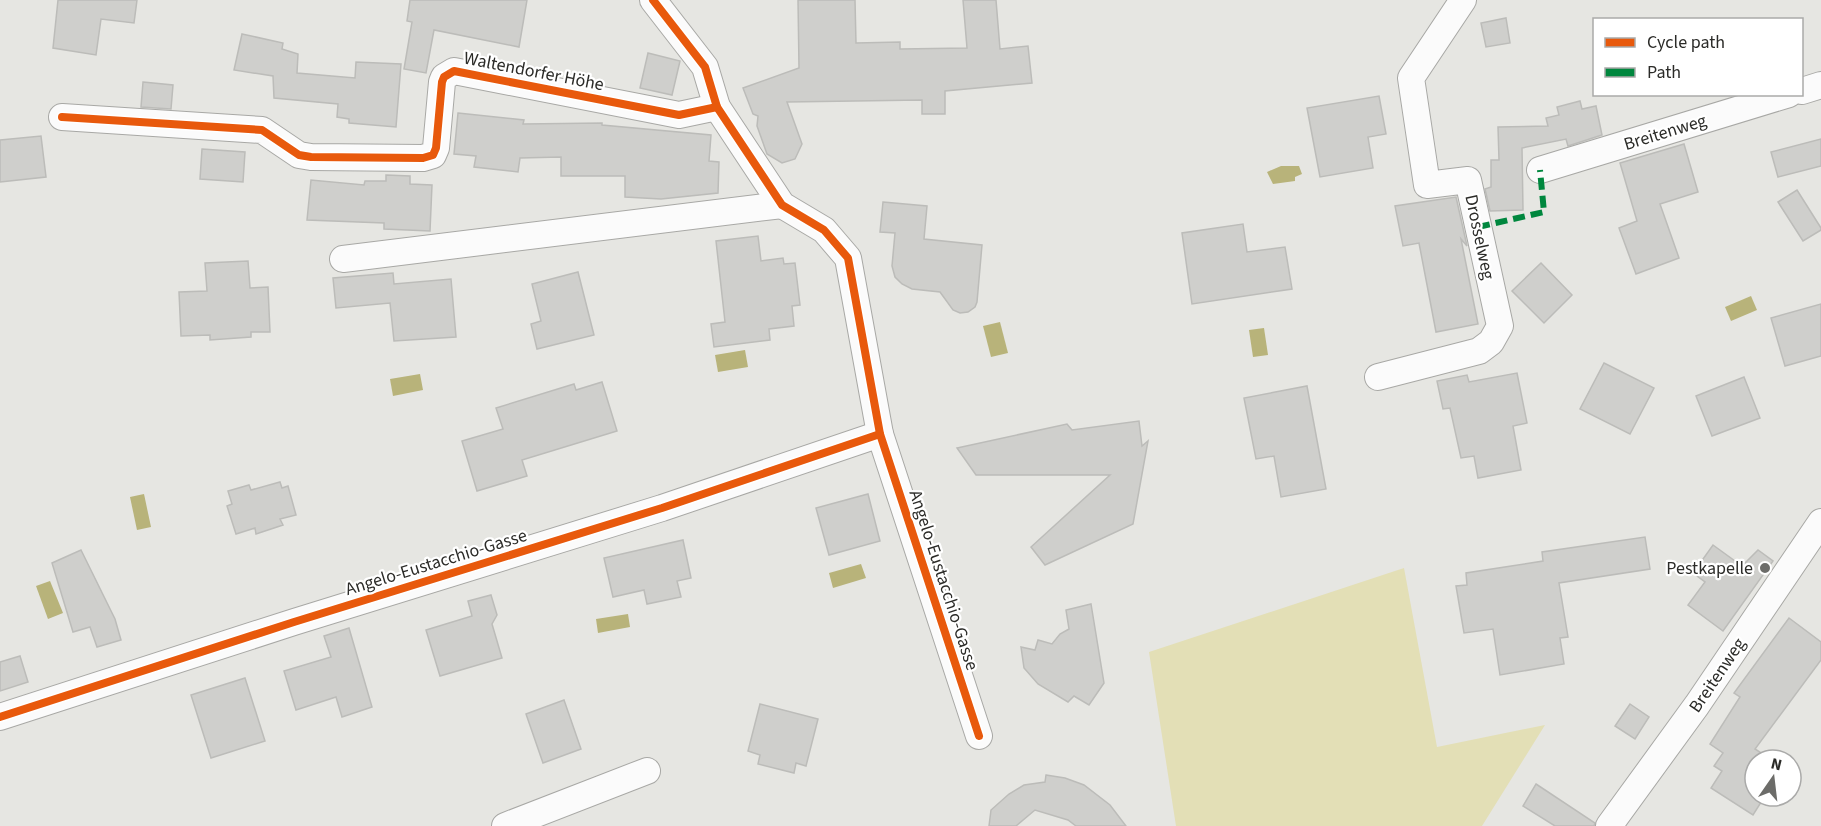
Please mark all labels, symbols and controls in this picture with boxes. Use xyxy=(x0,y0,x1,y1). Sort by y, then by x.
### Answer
legend xyxy=(1593,18,1803,96)
text: Cycle path xyxy=(1647,30,1725,55)
street label: Waltendorfer Höhe xyxy=(462,46,606,97)
text: Path xyxy=(1647,60,1681,85)
street label: Breitenweg xyxy=(1621,108,1710,157)
street label: Drosselweg xyxy=(1458,192,1501,282)
street label: Angelo-Eustacchio-Gasse xyxy=(902,487,985,674)
street label: Angelo-Eustacchio-Gasse xyxy=(342,523,530,602)
place label: Pestkapelle xyxy=(1666,556,1753,581)
marker: Pestkapelle xyxy=(1758,561,1772,575)
street label: Breitenweg xyxy=(1683,633,1752,718)
north arrow xyxy=(1743,748,1803,808)
text: N xyxy=(1769,752,1784,776)

